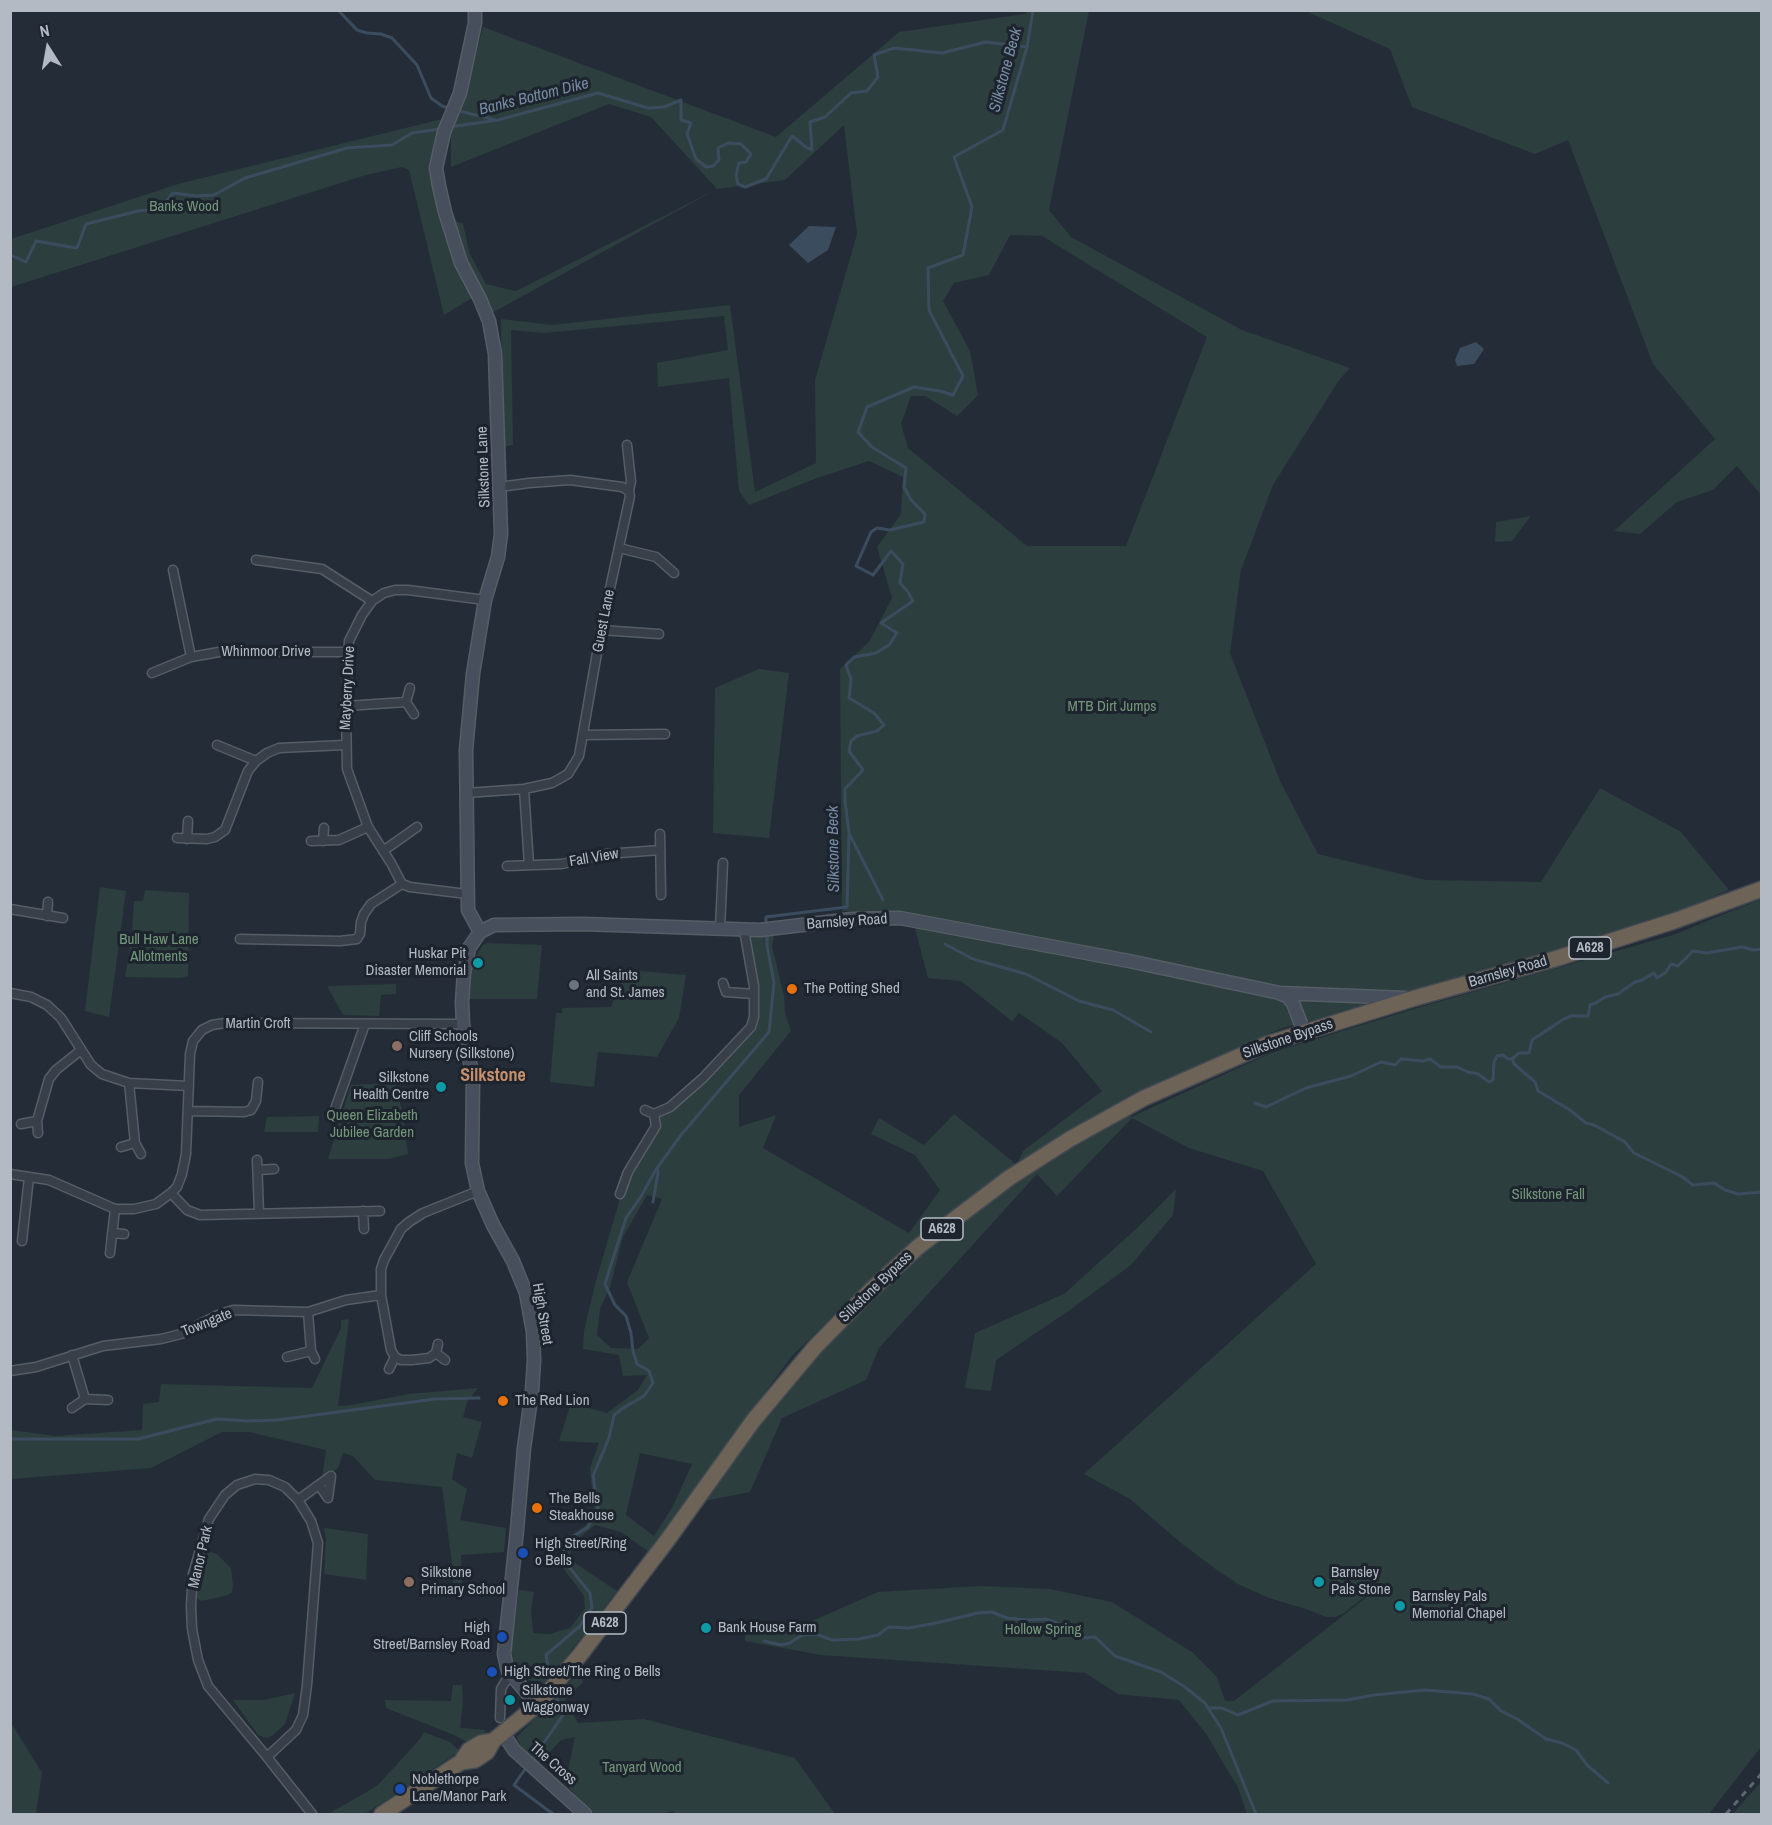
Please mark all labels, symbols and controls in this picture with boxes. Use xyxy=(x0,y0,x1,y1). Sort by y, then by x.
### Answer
north arrow xyxy=(18,18,78,78)
text: N xyxy=(38,19,51,42)
water label: Silkstone Beck xyxy=(985,26,1027,114)
water label: Banks Bottom Dike xyxy=(477,74,591,120)
park label: Banks Wood xyxy=(149,198,219,216)
street label: Silkstone Lane xyxy=(474,426,494,508)
street label: Guest Lane xyxy=(589,588,619,654)
street label: Whinmoor Drive xyxy=(221,643,311,661)
street label: Mayberry Drive xyxy=(337,646,359,730)
park label: MTB Dirt Jumps xyxy=(1068,698,1156,716)
water label: Silkstone Beck xyxy=(824,805,844,893)
street label: Fall View xyxy=(568,845,620,871)
street label: Barnsley Road xyxy=(806,910,888,934)
park label: Bull Haw Lane Allotments xyxy=(119,931,199,966)
road number: A628 xyxy=(1569,937,1611,959)
place label: Huskar Pit Disaster Memorial xyxy=(366,945,466,980)
street label: Barnsley Road xyxy=(1467,952,1549,992)
marker: Huskar Pit Disaster Memorial xyxy=(471,956,485,970)
place label: All Saints and St. James xyxy=(586,967,665,1002)
marker: All Saints and St. James xyxy=(567,978,581,992)
place label: The Potting Shed xyxy=(804,980,900,998)
marker: The Potting Shed xyxy=(785,982,799,996)
street label: Martin Croft xyxy=(226,1015,290,1033)
street label: Silkstone Bypass xyxy=(1240,1015,1336,1063)
place label: Cliff Schools Nursery (Silkstone) xyxy=(409,1028,514,1063)
marker: Cliff Schools Nursery (Silkstone) xyxy=(390,1039,404,1053)
district label: Silkstone xyxy=(460,1065,526,1087)
place label: Silkstone Health Centre xyxy=(353,1069,429,1104)
marker: Silkstone Health Centre xyxy=(434,1080,448,1094)
park label: Queen Elizabeth Jubilee Garden xyxy=(326,1107,418,1142)
park label: Silkstone Fall xyxy=(1511,1186,1585,1204)
road number: A628 xyxy=(921,1218,963,1240)
street label: Silkstone Bypass xyxy=(836,1248,916,1326)
street label: High Street xyxy=(528,1282,556,1346)
street label: Towngate xyxy=(179,1305,235,1341)
place label: The Red Lion xyxy=(515,1392,590,1410)
marker: The Red Lion xyxy=(496,1394,510,1408)
place label: The Bells Steakhouse xyxy=(549,1490,614,1525)
marker: The Bells Steakhouse xyxy=(530,1501,544,1515)
street label: Manor Park xyxy=(185,1524,217,1590)
place label: High Street/Ring o Bells xyxy=(535,1535,627,1570)
marker: High Street/Ring o Bells xyxy=(516,1546,530,1560)
place label: Silkstone Primary School xyxy=(421,1564,505,1599)
place label: Barnsley Pals Stone xyxy=(1331,1564,1390,1599)
marker: Silkstone Primary School xyxy=(402,1575,416,1589)
marker: Barnsley Pals Stone xyxy=(1312,1575,1326,1589)
place label: Barnsley Pals Memorial Chapel xyxy=(1412,1588,1506,1623)
marker: Barnsley Pals Memorial Chapel xyxy=(1393,1599,1407,1613)
road number: A628 xyxy=(584,1612,626,1634)
place label: High Street/Barnsley Road xyxy=(373,1619,490,1654)
place label: Bank House Farm xyxy=(718,1619,817,1637)
marker: Bank House Farm xyxy=(699,1621,713,1635)
park label: Hollow Spring xyxy=(1005,1621,1081,1639)
marker: High Street/Barnsley Road xyxy=(495,1630,509,1644)
place label: High Street/The Ring o Bells xyxy=(504,1663,661,1681)
marker: High Street/The Ring o Bells xyxy=(485,1665,499,1679)
place label: Silkstone Waggonway xyxy=(522,1682,589,1717)
marker: Silkstone Waggonway xyxy=(503,1693,517,1707)
street label: The Cross xyxy=(526,1739,580,1789)
park label: Tanyard Wood xyxy=(602,1759,682,1777)
place label: Noblethorpe Lane/Manor Park xyxy=(412,1771,506,1806)
marker: Noblethorpe Lane/Manor Park xyxy=(393,1782,407,1796)

